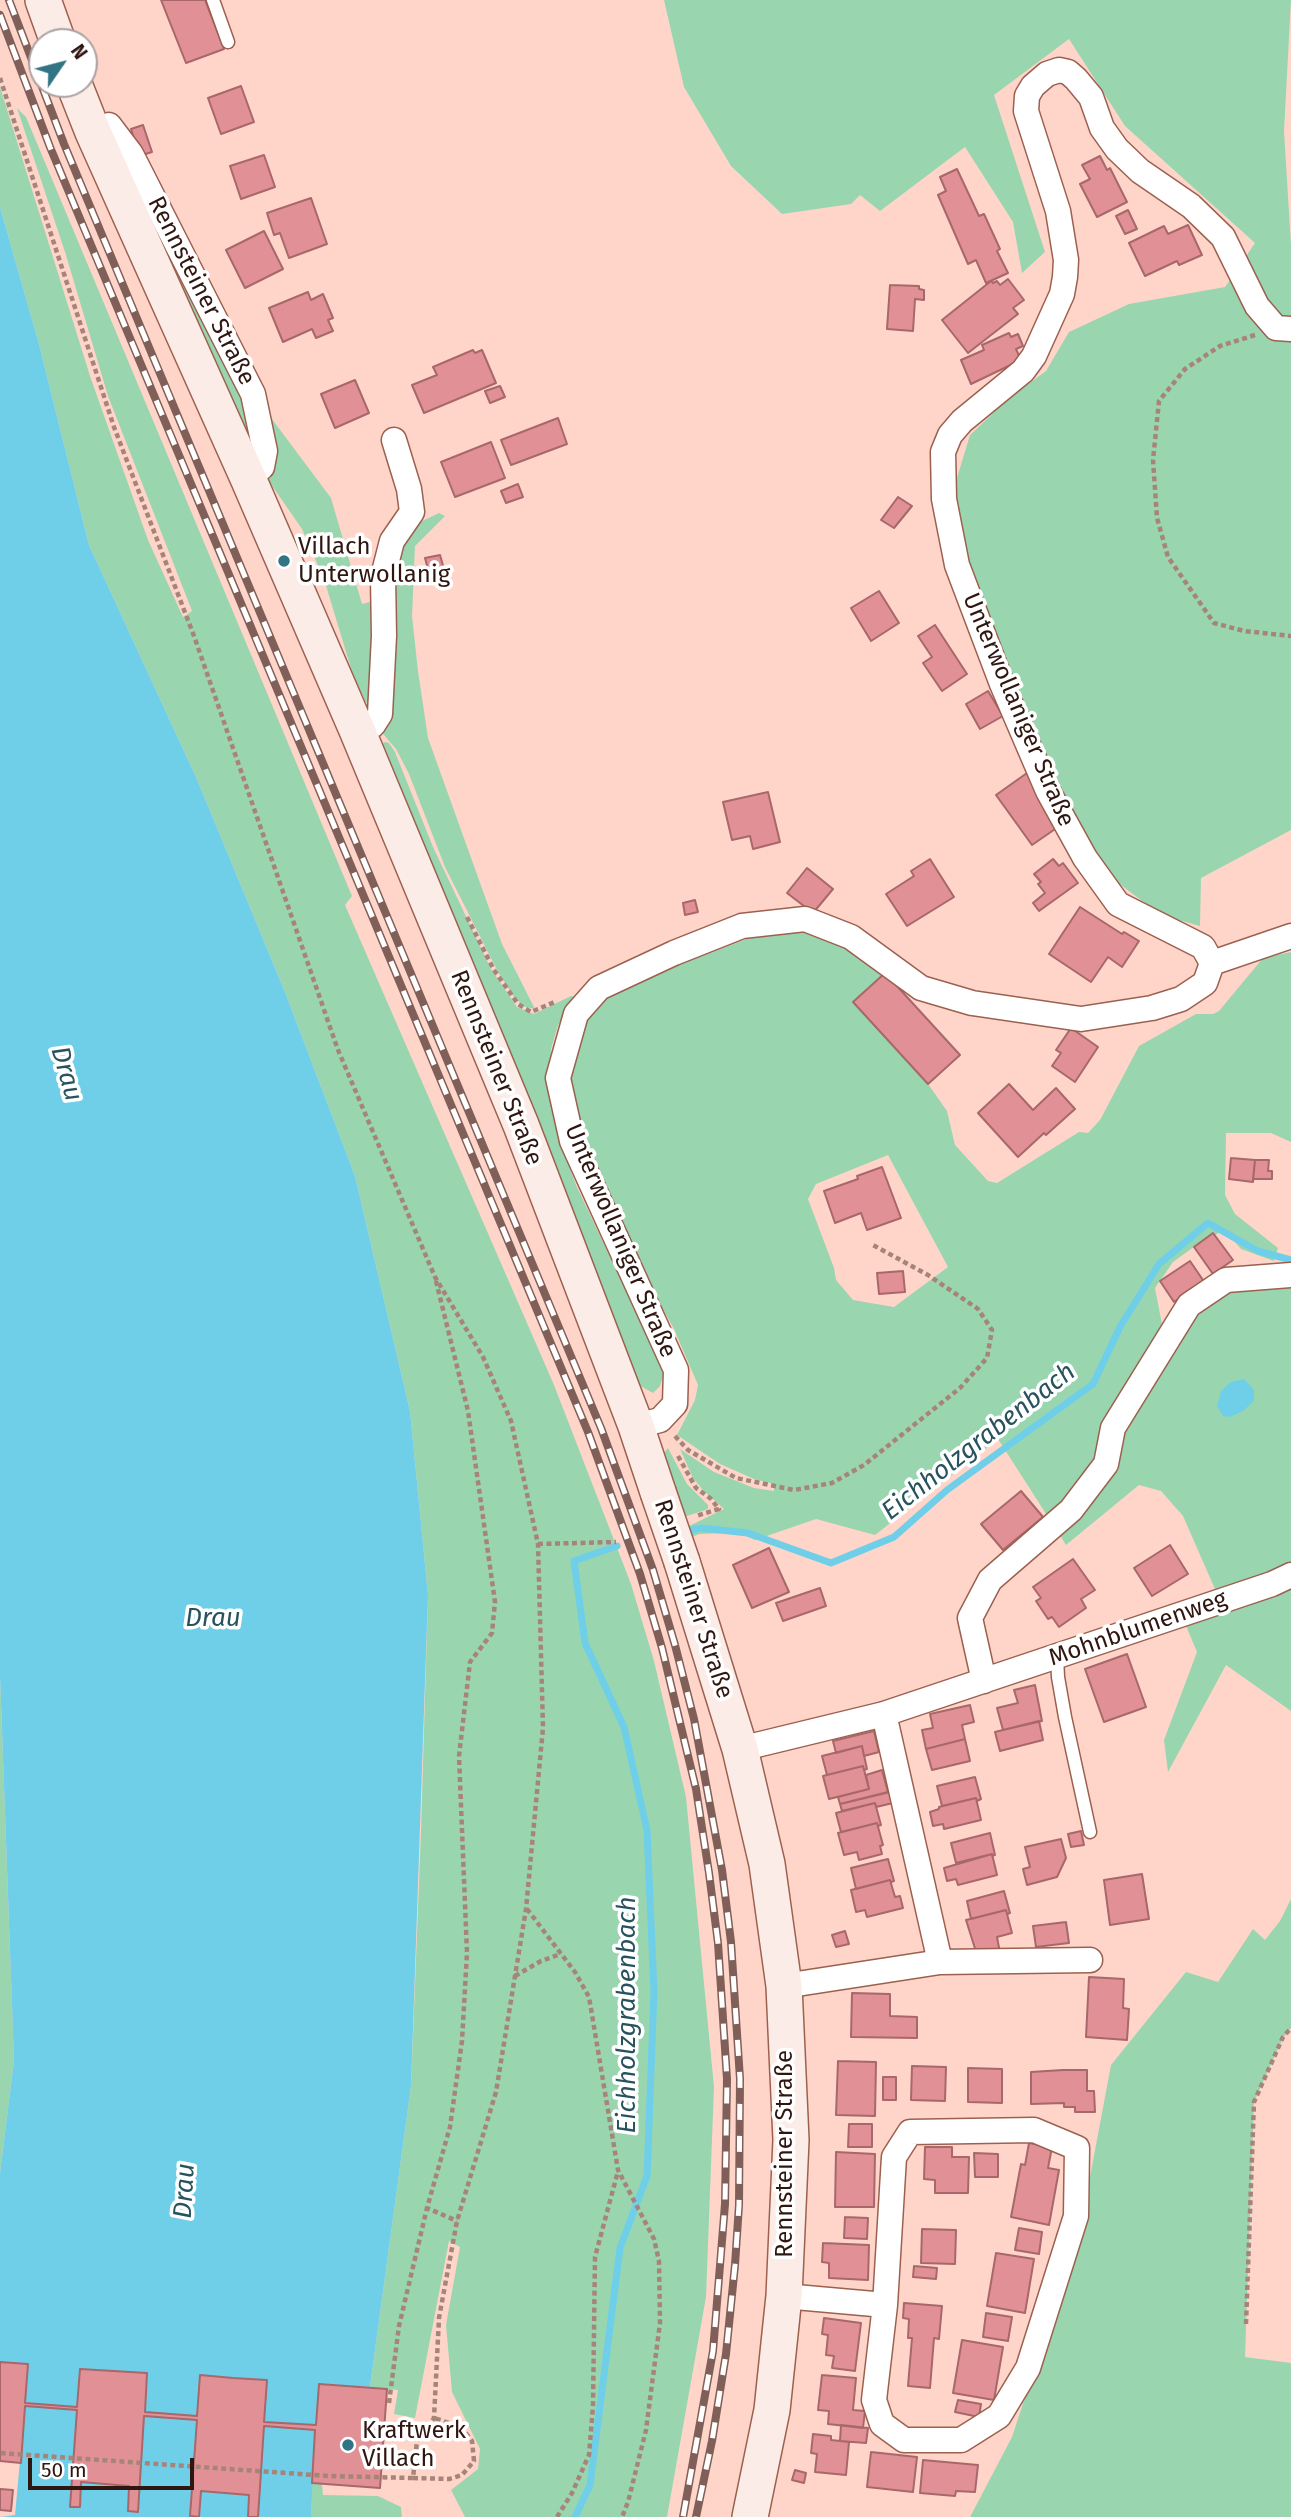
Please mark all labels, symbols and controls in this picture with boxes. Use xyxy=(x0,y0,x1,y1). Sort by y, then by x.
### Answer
north arrow xyxy=(28,28,98,98)
text: N xyxy=(66,40,92,64)
street label: Rennsteiner Straße xyxy=(141,192,261,390)
place label: Villach Unterwollanig xyxy=(298,533,450,589)
marker: Villach Unterwollanig xyxy=(276,553,292,569)
street label: Unterwollaniger Straße xyxy=(956,589,1080,831)
street label: Rennsteiner Straße xyxy=(444,966,548,1170)
water label: Drau xyxy=(43,1043,89,1105)
street label: Unterwollaniger Straße xyxy=(558,1120,682,1362)
water label: Eichholzgrabenbach xyxy=(876,1357,1082,1527)
street label: Rennsteiner Straße xyxy=(647,1496,739,1702)
street label: Mohnblumenweg xyxy=(1045,1585,1231,1673)
water label: Drau xyxy=(185,1603,241,1635)
water label: Eichholzgrabenbach xyxy=(612,1896,644,2134)
street label: Rennsteiner Straße xyxy=(771,2050,799,2258)
water label: Drau xyxy=(168,2162,202,2220)
place label: Kraftwerk Villach xyxy=(362,2417,466,2473)
marker: Kraftwerk Villach xyxy=(340,2437,356,2453)
scale bar xyxy=(32,2444,198,2488)
text: 50 m xyxy=(41,2457,87,2483)

